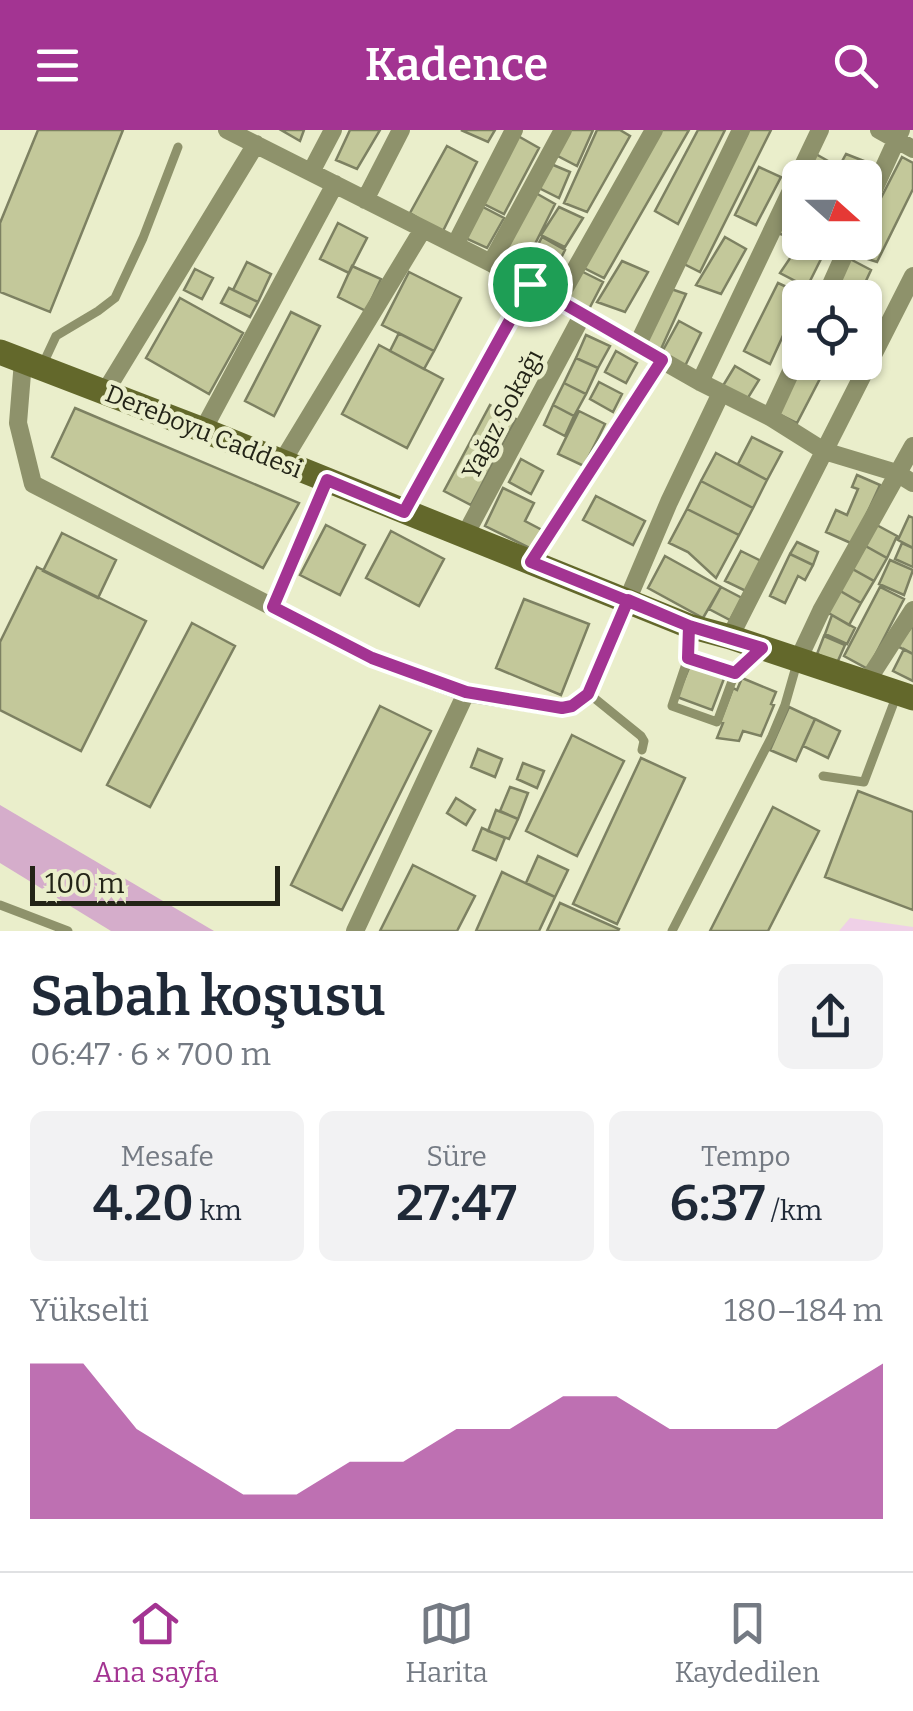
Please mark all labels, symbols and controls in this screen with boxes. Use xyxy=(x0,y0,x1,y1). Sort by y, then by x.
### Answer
icon: menu xyxy=(30,38,85,93)
text: Kadence xyxy=(365,38,548,92)
icon: search xyxy=(828,38,883,93)
north arrow xyxy=(782,160,882,260)
map controls xyxy=(782,160,882,380)
pin xyxy=(488,242,573,327)
icon: arrive xyxy=(503,257,558,312)
button: locate xyxy=(782,280,882,380)
street label: Yağız Sokağı xyxy=(456,344,550,484)
street label: Dereboyu Caddesi xyxy=(101,379,306,485)
scale bar xyxy=(30,861,280,906)
text: 100 m xyxy=(45,867,125,900)
text: Sabah koşusu xyxy=(30,964,386,1030)
button: share xyxy=(778,964,883,1069)
text: 06:47 · 6 × 700 m xyxy=(30,1035,271,1073)
text: Mesafe xyxy=(121,1140,214,1173)
text: Süre xyxy=(426,1140,487,1173)
text: Tempo xyxy=(701,1140,791,1173)
text: 4.20 xyxy=(93,1173,194,1233)
text: 27:47 xyxy=(396,1173,517,1233)
text: 6:37 xyxy=(669,1173,765,1233)
text: km xyxy=(194,1194,242,1227)
text: /km xyxy=(765,1194,822,1227)
text: Yükselti xyxy=(30,1291,149,1329)
text: 180–184 m xyxy=(724,1291,883,1329)
tab: Ana sayfa xyxy=(93,1596,219,1689)
tab: Harita xyxy=(405,1596,488,1689)
tab: Kaydedilen xyxy=(674,1596,820,1689)

